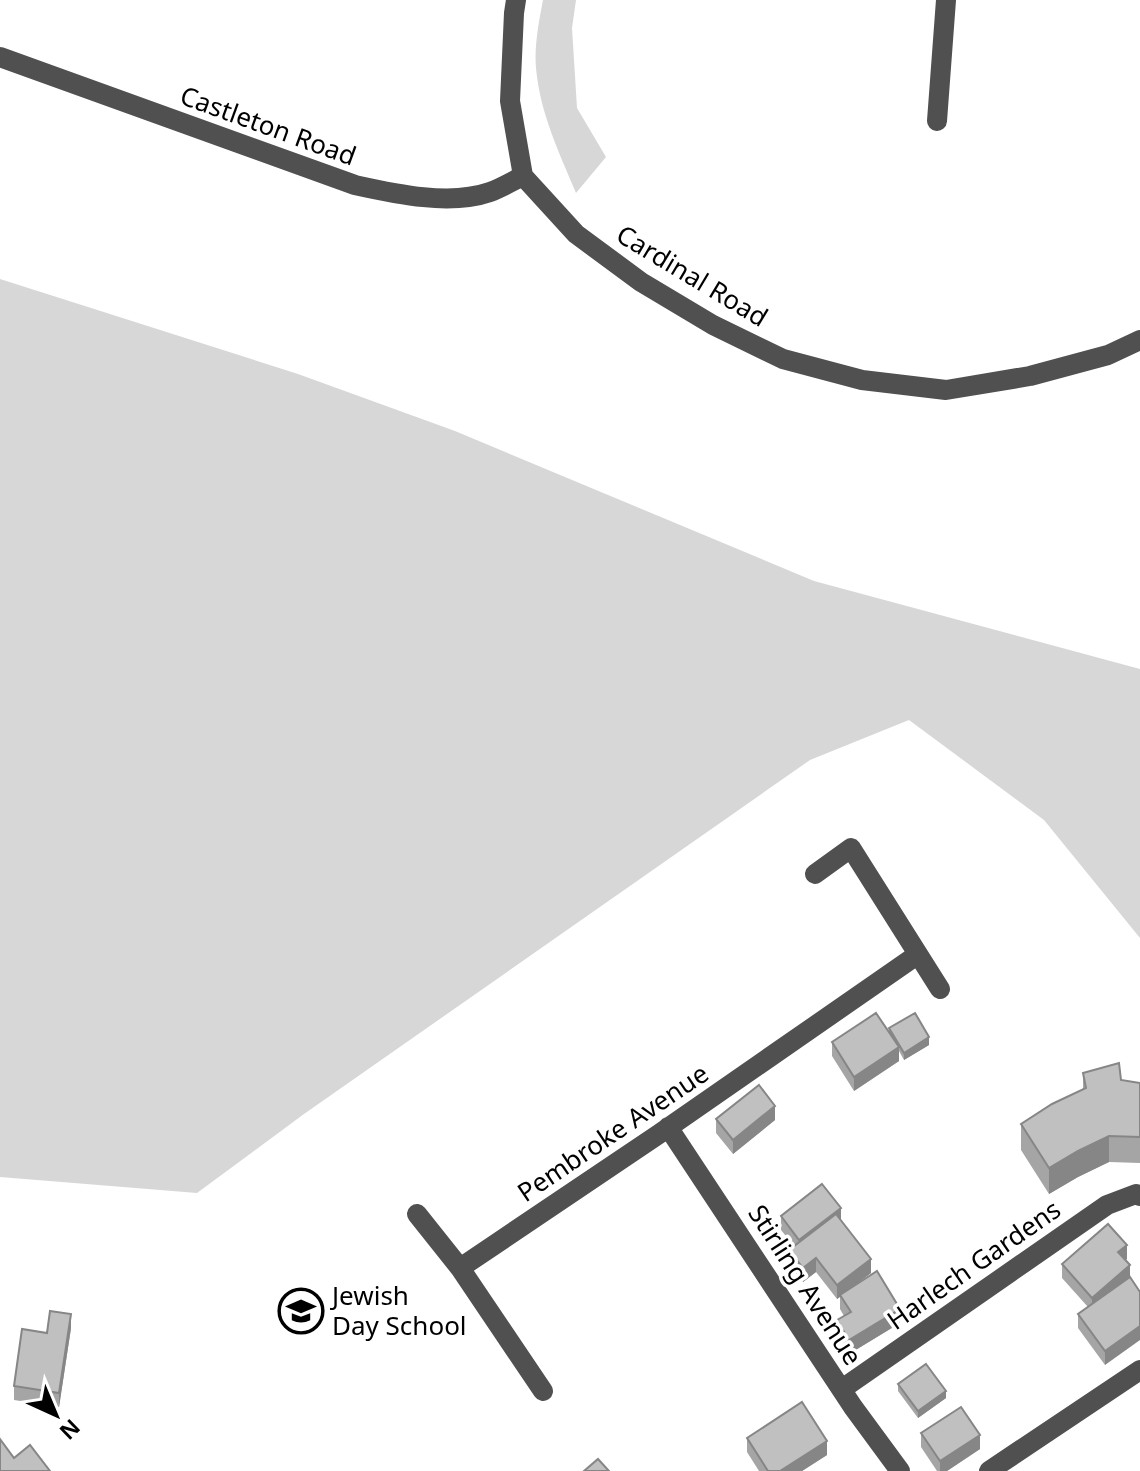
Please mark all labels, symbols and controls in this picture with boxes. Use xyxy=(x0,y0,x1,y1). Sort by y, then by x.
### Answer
street label: Castleton Road xyxy=(175,77,361,174)
street label: Cardinal Road xyxy=(610,216,775,334)
street label: Pembroke Avenue xyxy=(510,1055,715,1210)
street label: Harlech Gardens xyxy=(879,1191,1067,1337)
street label: Stirling Avenue xyxy=(740,1197,871,1372)
place label: Jewish Day School xyxy=(329,1277,467,1343)
school or university icon: Jewish Day School xyxy=(277,1287,325,1335)
north arrow xyxy=(16,1375,96,1455)
text: N xyxy=(54,1413,87,1447)

